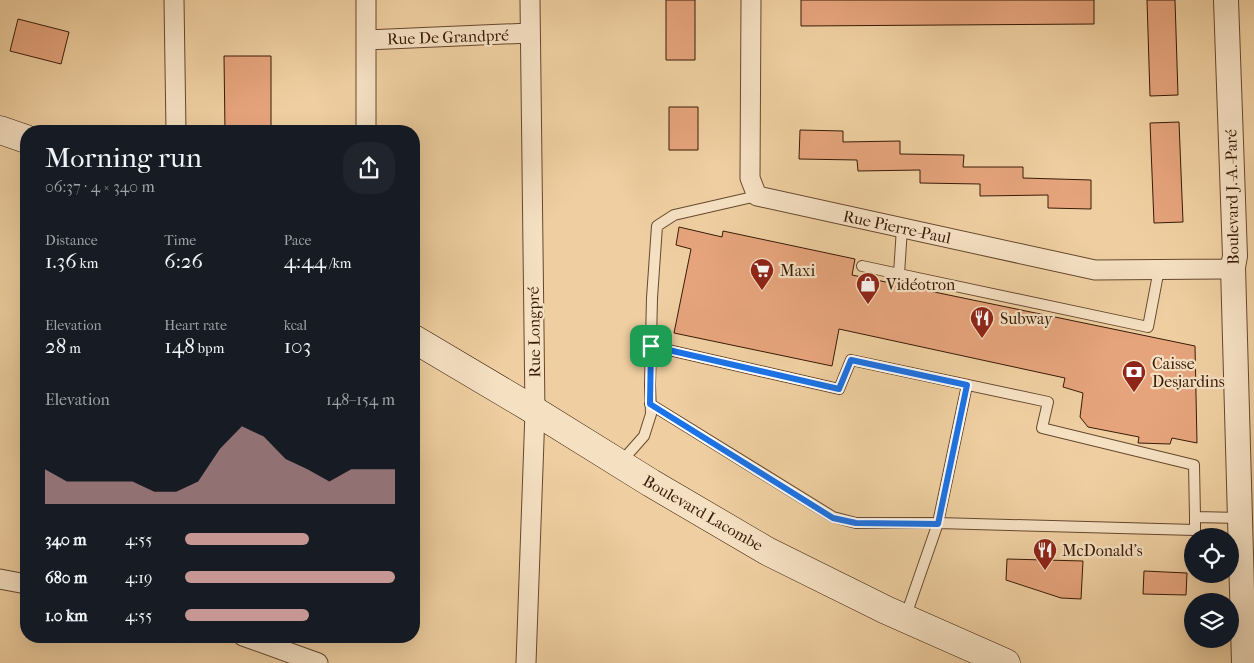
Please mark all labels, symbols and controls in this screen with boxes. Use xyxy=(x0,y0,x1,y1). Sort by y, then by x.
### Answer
street label: Rue De Grandpré xyxy=(387,25,509,49)
street label: Boulevard J.-A.-Paré xyxy=(1221,129,1243,265)
text: Morning run xyxy=(45,141,202,174)
button: share xyxy=(343,142,395,194)
text: 06:37 · 4 × 340 m xyxy=(45,177,155,196)
street label: Rue Pierre-Paul xyxy=(841,206,953,248)
text: Distance xyxy=(45,232,98,249)
text: Time xyxy=(164,232,196,249)
text: Pace xyxy=(284,232,312,249)
text: 1.36 xyxy=(45,249,77,273)
text: 6:26 xyxy=(164,249,203,273)
text: 4:44 xyxy=(284,249,326,273)
text: km xyxy=(77,255,98,272)
text: /km xyxy=(326,255,351,272)
supermarket icon: Maxi xyxy=(749,257,775,291)
place label: Maxi xyxy=(780,261,815,280)
shop icon: Vidéotron xyxy=(855,271,881,305)
place label: Vidéotron xyxy=(885,275,956,294)
street label: Rue Longpré xyxy=(524,286,544,378)
restaurant icon: Subway xyxy=(969,305,995,339)
place label: Subway xyxy=(1000,309,1053,328)
text: Elevation xyxy=(45,317,102,334)
text: Heart rate xyxy=(164,317,227,334)
text: kcal xyxy=(284,317,307,334)
pin xyxy=(630,325,672,367)
icon: arrive xyxy=(637,332,665,360)
text: 28 xyxy=(45,334,66,358)
text: 148 xyxy=(164,334,195,358)
text: 103 xyxy=(284,334,311,358)
text: m xyxy=(66,340,81,357)
text: bpm xyxy=(195,340,224,357)
place label: Caisse Desjardins xyxy=(1152,354,1225,391)
bank icon: Caisse Desjardins xyxy=(1121,359,1147,393)
text: Elevation xyxy=(45,390,110,409)
text: 148–154 m xyxy=(326,390,395,409)
street label: Boulevard Lacombe xyxy=(640,471,766,555)
map controls xyxy=(1184,528,1239,648)
button: locate xyxy=(1184,528,1239,583)
text: 340 m xyxy=(45,530,87,549)
text: 4:55 xyxy=(125,530,152,549)
restaurant icon: McDonald's xyxy=(1032,537,1058,571)
place label: McDonald's xyxy=(1062,541,1143,560)
text: 680 m xyxy=(45,568,87,587)
text: 4:19 xyxy=(125,568,152,587)
button: layers xyxy=(1184,593,1239,648)
text: 1.0 km xyxy=(45,606,88,625)
text: 4:55 xyxy=(125,606,152,625)

